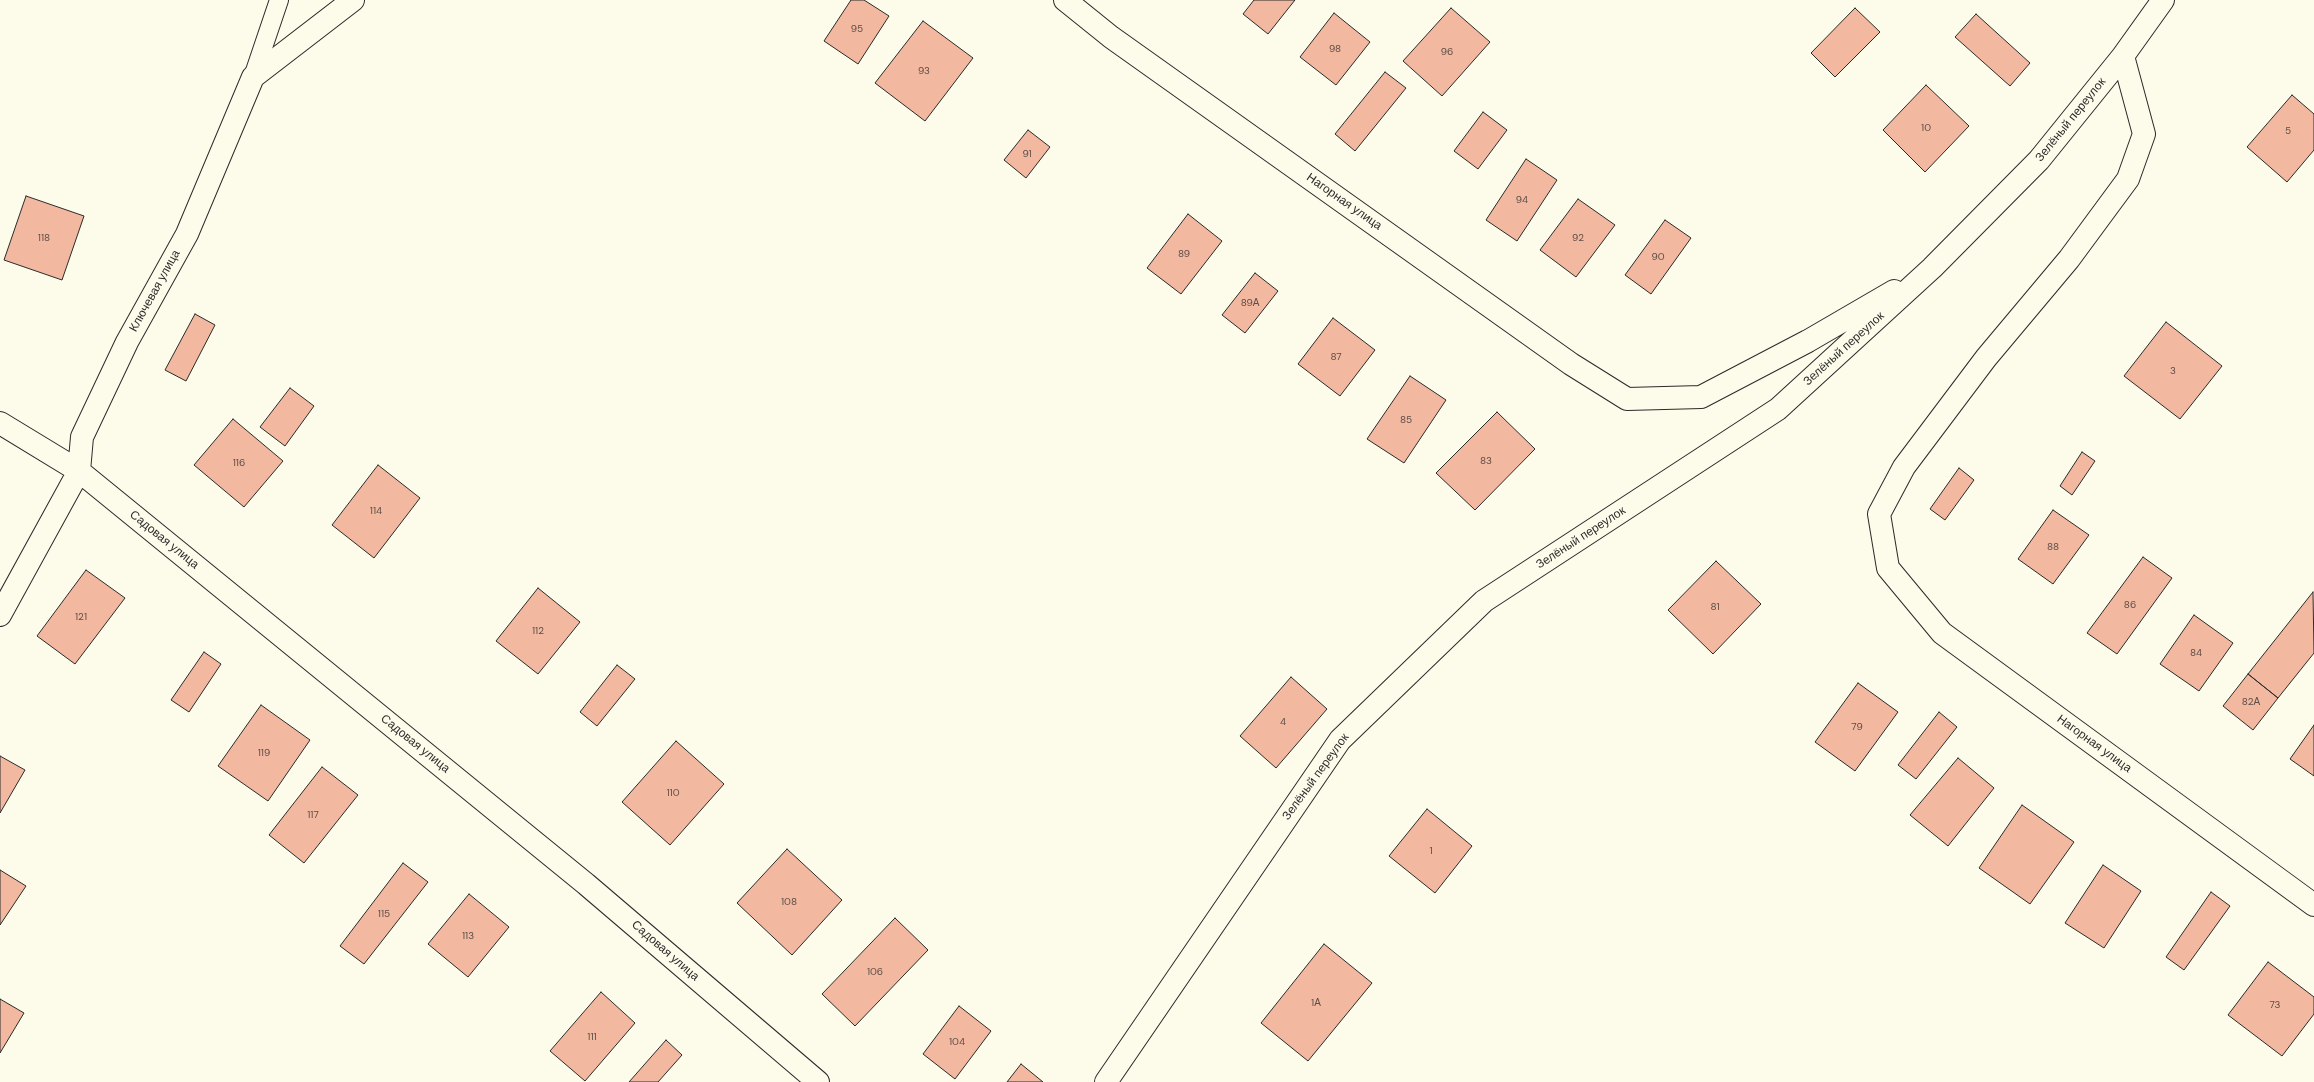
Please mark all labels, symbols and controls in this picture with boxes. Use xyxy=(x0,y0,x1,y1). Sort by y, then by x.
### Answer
house number: 95 xyxy=(851,23,863,35)
house number: 98 xyxy=(1329,43,1341,55)
house number: 96 xyxy=(1441,46,1453,58)
house number: 93 xyxy=(918,65,930,77)
street label: Зелёный переулок xyxy=(2033,75,2109,165)
house number: 10 xyxy=(1921,122,1931,134)
house number: 5 xyxy=(2285,125,2291,137)
house number: 91 xyxy=(1022,148,1032,160)
street label: Нагорная улица xyxy=(1304,171,1384,233)
house number: 94 xyxy=(1516,194,1528,206)
house number: 118 xyxy=(38,232,50,244)
house number: 92 xyxy=(1572,232,1584,244)
street label: Ключевая улица xyxy=(127,248,183,334)
house number: 89 xyxy=(1178,248,1190,260)
house number: 90 xyxy=(1651,251,1665,263)
house number: 89А xyxy=(1241,297,1259,309)
street label: Зелёный переулок xyxy=(1801,309,1887,389)
house number: 87 xyxy=(1330,351,1342,363)
house number: 3 xyxy=(2170,365,2176,377)
house number: 85 xyxy=(1400,414,1412,426)
house number: 83 xyxy=(1480,455,1492,467)
house number: 116 xyxy=(233,457,245,469)
street label: Зелёный переулок xyxy=(1534,504,1628,572)
house number: 114 xyxy=(370,505,382,517)
street label: Садовая улица xyxy=(127,508,201,572)
house number: 88 xyxy=(2047,541,2059,553)
house number: 86 xyxy=(2124,599,2136,611)
house number: 81 xyxy=(1711,601,1719,613)
house number: 121 xyxy=(75,611,87,623)
house number: 112 xyxy=(532,625,544,637)
house number: 84 xyxy=(2190,647,2202,659)
house number: 82А xyxy=(2242,696,2260,708)
street label: Садовая улица xyxy=(378,712,452,776)
street label: Нагорная улица xyxy=(2054,712,2134,776)
house number: 4 xyxy=(1280,716,1286,728)
house number: 79 xyxy=(1851,721,1863,733)
street label: Зелёный переулок xyxy=(1280,731,1352,823)
house number: 119 xyxy=(258,747,270,759)
house number: 110 xyxy=(666,787,680,799)
house number: 117 xyxy=(307,809,319,821)
house number: 1 xyxy=(1429,845,1433,857)
house number: 108 xyxy=(781,896,797,908)
house number: 115 xyxy=(378,908,390,920)
street label: Садовая улица xyxy=(628,918,702,984)
house number: 113 xyxy=(462,930,474,942)
house number: 106 xyxy=(867,966,883,978)
house number: 1А xyxy=(1311,997,1321,1009)
house number: 73 xyxy=(2270,999,2280,1011)
house number: 111 xyxy=(587,1031,597,1043)
house number: 104 xyxy=(949,1036,965,1048)

